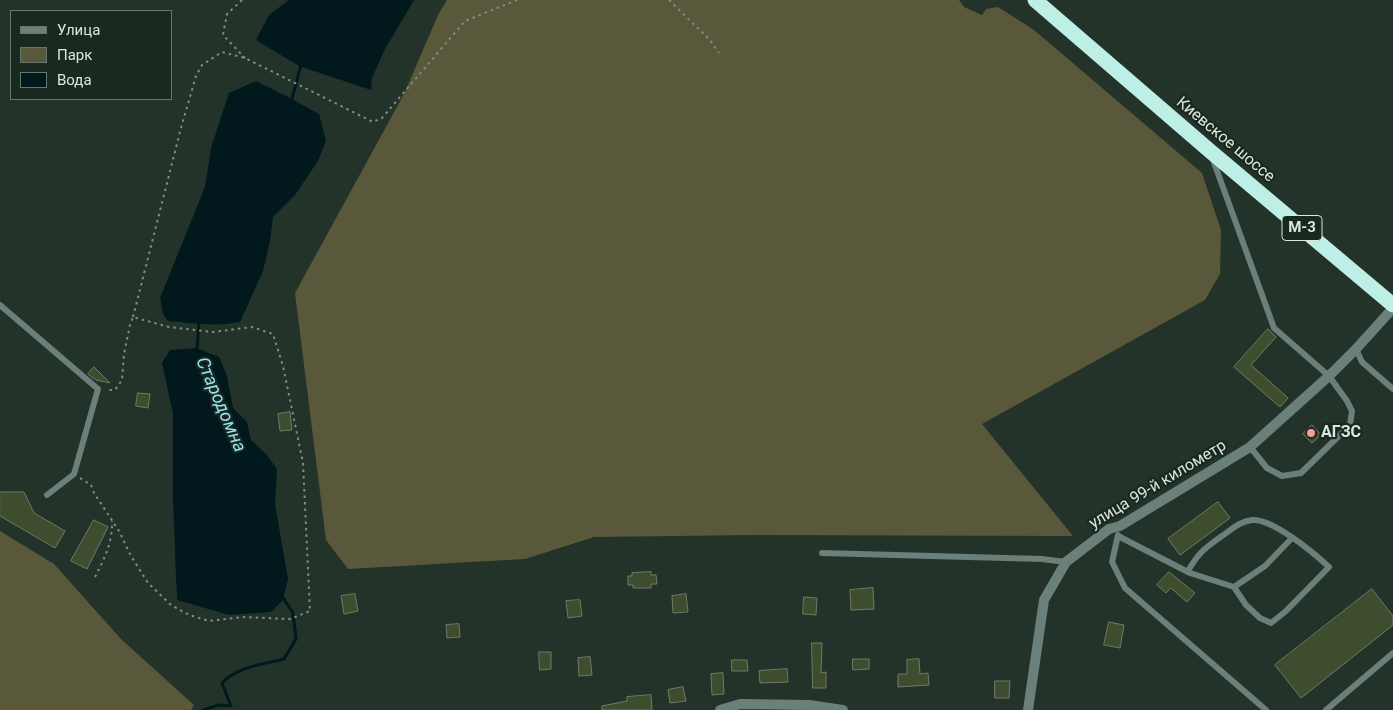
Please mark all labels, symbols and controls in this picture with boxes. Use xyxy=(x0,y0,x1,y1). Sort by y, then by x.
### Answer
legend xyxy=(10,10,172,100)
text: Улица xyxy=(57,21,100,39)
text: Парк xyxy=(57,46,92,64)
text: Вода xyxy=(57,71,92,89)
street label: Киевское шоссе xyxy=(1172,93,1278,187)
road number: М-3 xyxy=(1282,216,1322,240)
water label: Стародомна xyxy=(190,354,250,456)
place label: АГЗС xyxy=(1321,423,1361,443)
marker: АГЗС xyxy=(1305,427,1317,439)
street label: улица 99-й километр xyxy=(1086,436,1230,534)

